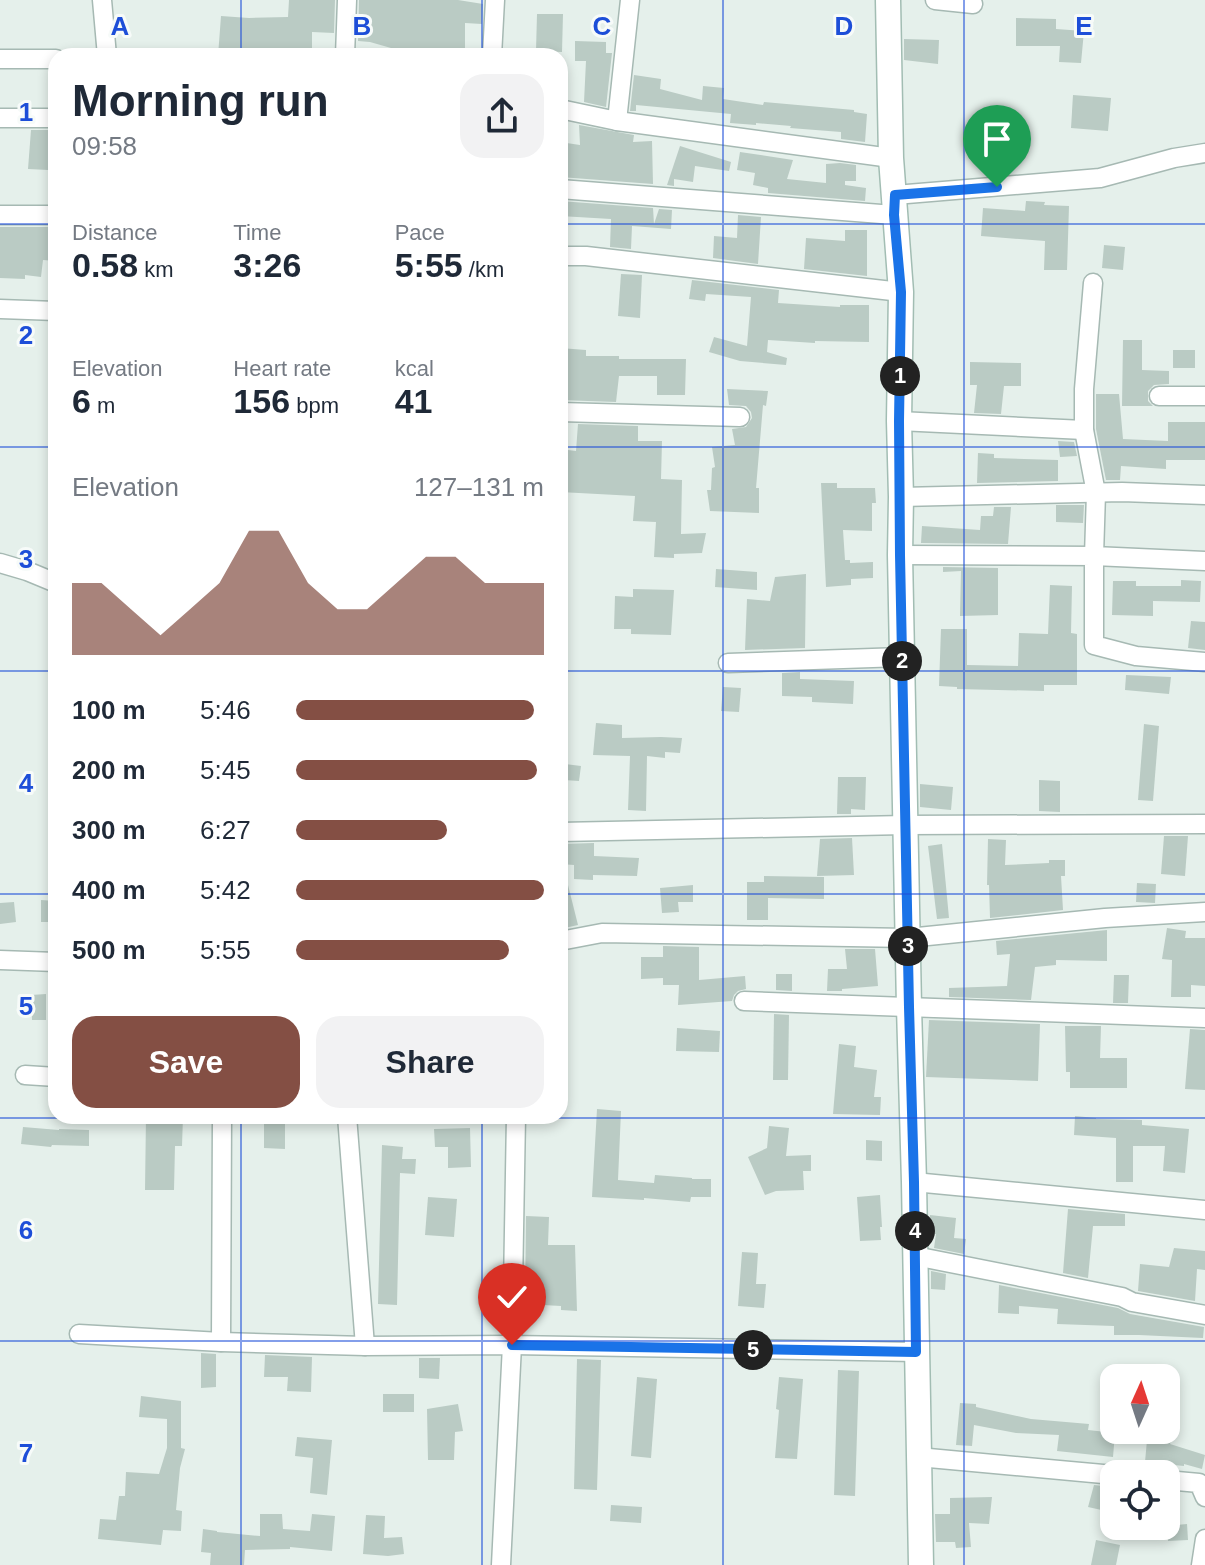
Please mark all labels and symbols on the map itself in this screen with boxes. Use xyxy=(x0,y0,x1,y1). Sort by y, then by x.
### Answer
text: A xyxy=(111,11,130,41)
text: B xyxy=(353,11,371,41)
text: C xyxy=(593,11,612,41)
text: D xyxy=(835,11,853,41)
text: E xyxy=(1075,11,1093,41)
text: 1 xyxy=(19,97,33,127)
pin xyxy=(963,105,1031,187)
text: 2 xyxy=(19,320,33,350)
pin: 1 xyxy=(880,356,920,396)
text: 3 xyxy=(19,544,33,574)
pin: 2 xyxy=(882,641,922,681)
text: 4 xyxy=(19,768,34,798)
pin: 3 xyxy=(888,926,928,966)
text: 5 xyxy=(19,991,33,1021)
pin: 4 xyxy=(895,1211,935,1251)
text: 6 xyxy=(19,1215,33,1245)
pin xyxy=(478,1263,546,1345)
pin: 5 xyxy=(733,1330,773,1370)
north arrow xyxy=(1100,1364,1180,1444)
text: 7 xyxy=(19,1438,33,1468)

